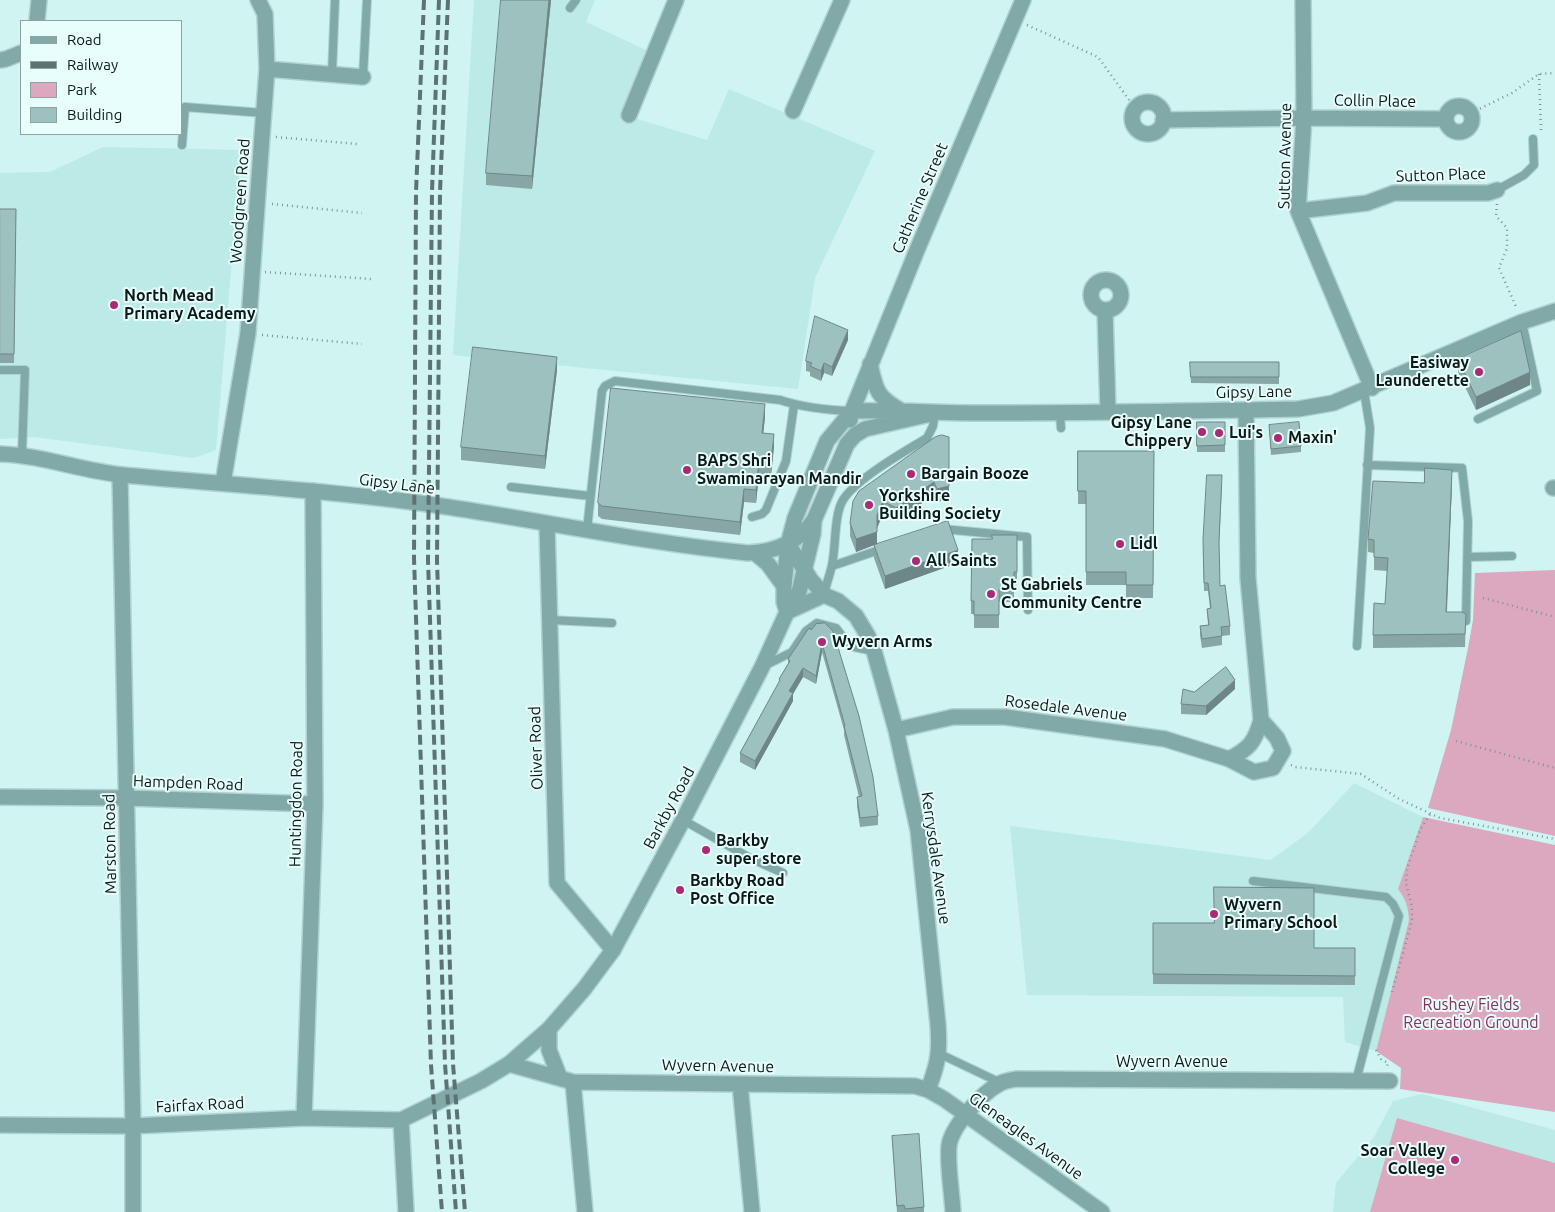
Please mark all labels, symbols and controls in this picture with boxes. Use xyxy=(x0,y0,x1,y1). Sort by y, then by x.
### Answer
legend xyxy=(20,20,182,135)
text: Road xyxy=(67,31,102,48)
text: Railway xyxy=(67,56,118,73)
text: Park xyxy=(67,81,97,98)
street label: Collin Place xyxy=(1334,91,1416,111)
street label: Sutton Avenue xyxy=(1274,103,1296,209)
text: Building xyxy=(67,106,122,123)
street label: Woodgreen Road xyxy=(226,138,254,264)
street label: Catherine Street xyxy=(888,140,952,256)
street label: Sutton Place xyxy=(1395,164,1487,186)
place label: North Mead Primary Academy xyxy=(124,286,255,324)
marker: North Mead Primary Academy xyxy=(108,299,120,311)
place label: Easiway Launderette xyxy=(1375,353,1469,391)
marker: Easiway Launderette xyxy=(1473,366,1485,378)
street label: Gipsy Lane xyxy=(1216,382,1292,402)
place label: Gipsy Lane Chippery xyxy=(1111,413,1192,451)
place label: Lui's xyxy=(1229,423,1263,443)
marker: Gipsy Lane Chippery xyxy=(1196,426,1208,438)
marker: Lui's xyxy=(1213,427,1225,439)
place label: Maxin' xyxy=(1288,428,1337,448)
marker: Maxin' xyxy=(1272,432,1284,444)
place label: BAPS Shri Swaminarayan Mandir xyxy=(697,451,861,489)
marker: BAPS Shri Swaminarayan Mandir xyxy=(681,464,693,476)
place label: Bargain Booze xyxy=(921,464,1029,484)
marker: Bargain Booze xyxy=(905,468,917,480)
street label: Gipsy Lane xyxy=(358,470,436,498)
place label: Yorkshire Building Society xyxy=(879,486,1001,524)
marker: Yorkshire Building Society xyxy=(863,499,875,511)
place label: Lidl xyxy=(1130,534,1158,554)
marker: Lidl xyxy=(1114,538,1126,550)
place label: All Saints xyxy=(926,551,997,571)
marker: All Saints xyxy=(910,555,922,567)
place label: St Gabriels Community Centre xyxy=(1001,575,1142,613)
marker: St Gabriels Community Centre xyxy=(985,588,997,600)
place label: Wyvern Arms xyxy=(832,632,933,652)
marker: Wyvern Arms xyxy=(816,636,828,648)
street label: Rosedale Avenue xyxy=(1004,691,1128,725)
street label: Oliver Road xyxy=(525,706,547,790)
street label: Huntingdon Road xyxy=(285,741,307,867)
street label: Barkby Road xyxy=(639,764,699,852)
street label: Hampden Road xyxy=(132,771,244,795)
street label: Kerrysdale Avenue xyxy=(917,790,955,926)
street label: Marston Road xyxy=(100,794,120,894)
place label: Barkby super store xyxy=(716,831,802,869)
marker: Barkby super store xyxy=(700,844,712,856)
place label: Barkby Road Post Office xyxy=(690,871,785,909)
marker: Barkby Road Post Office xyxy=(674,884,686,896)
place label: Wyvern Primary School xyxy=(1224,895,1337,933)
marker: Wyvern Primary School xyxy=(1208,908,1220,920)
park label: Rushey Fields Recreation Ground xyxy=(1403,995,1539,1033)
street label: Wyvern Avenue xyxy=(1116,1052,1228,1072)
street label: Wyvern Avenue xyxy=(662,1055,774,1077)
street label: Gleneagles Avenue xyxy=(965,1088,1087,1184)
street label: Fairfax Road xyxy=(155,1093,245,1117)
place label: Soar Valley College xyxy=(1360,1141,1445,1179)
marker: Soar Valley College xyxy=(1449,1154,1461,1166)

